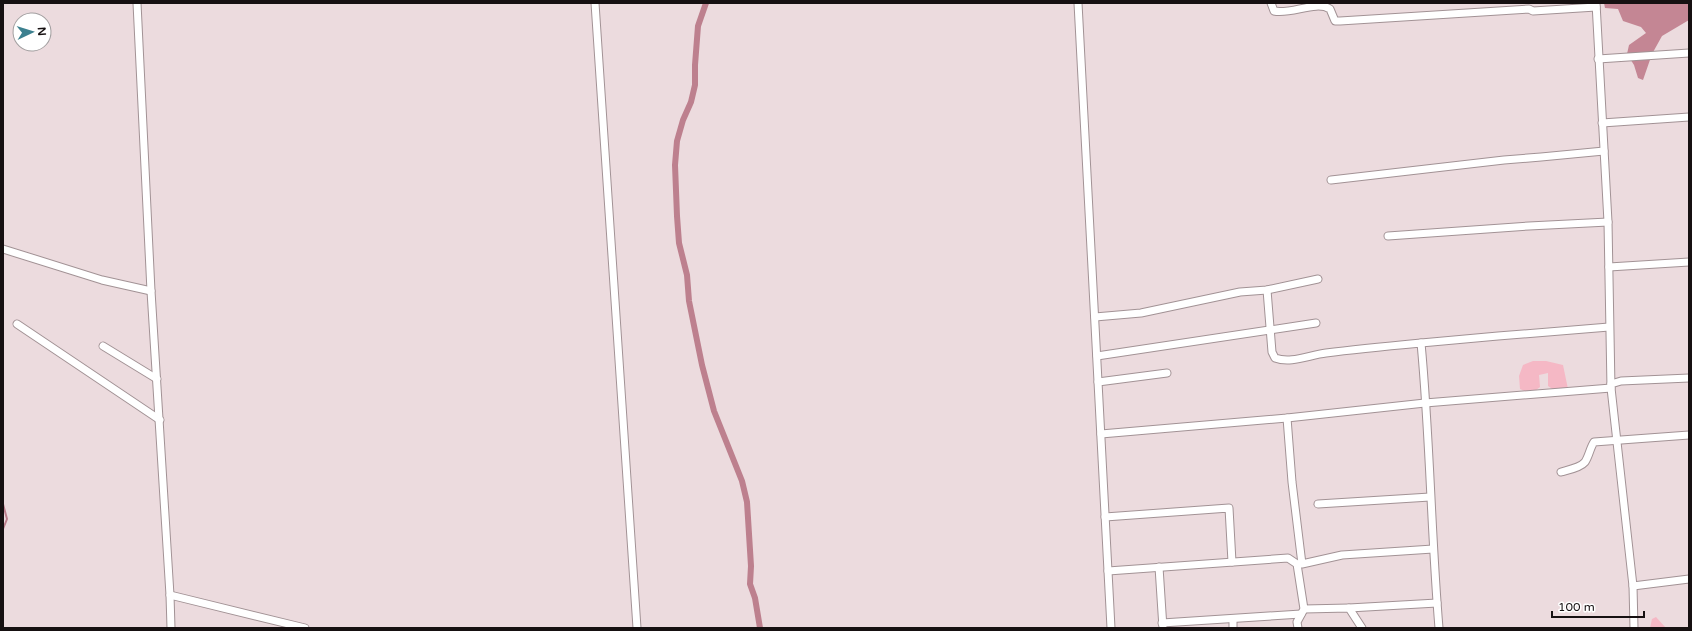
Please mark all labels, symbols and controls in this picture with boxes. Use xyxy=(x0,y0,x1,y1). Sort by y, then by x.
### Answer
north arrow xyxy=(12,12,52,52)
text: N xyxy=(35,26,48,36)
scale bar xyxy=(1552,593,1644,619)
text: 100 m xyxy=(1558,600,1595,614)

